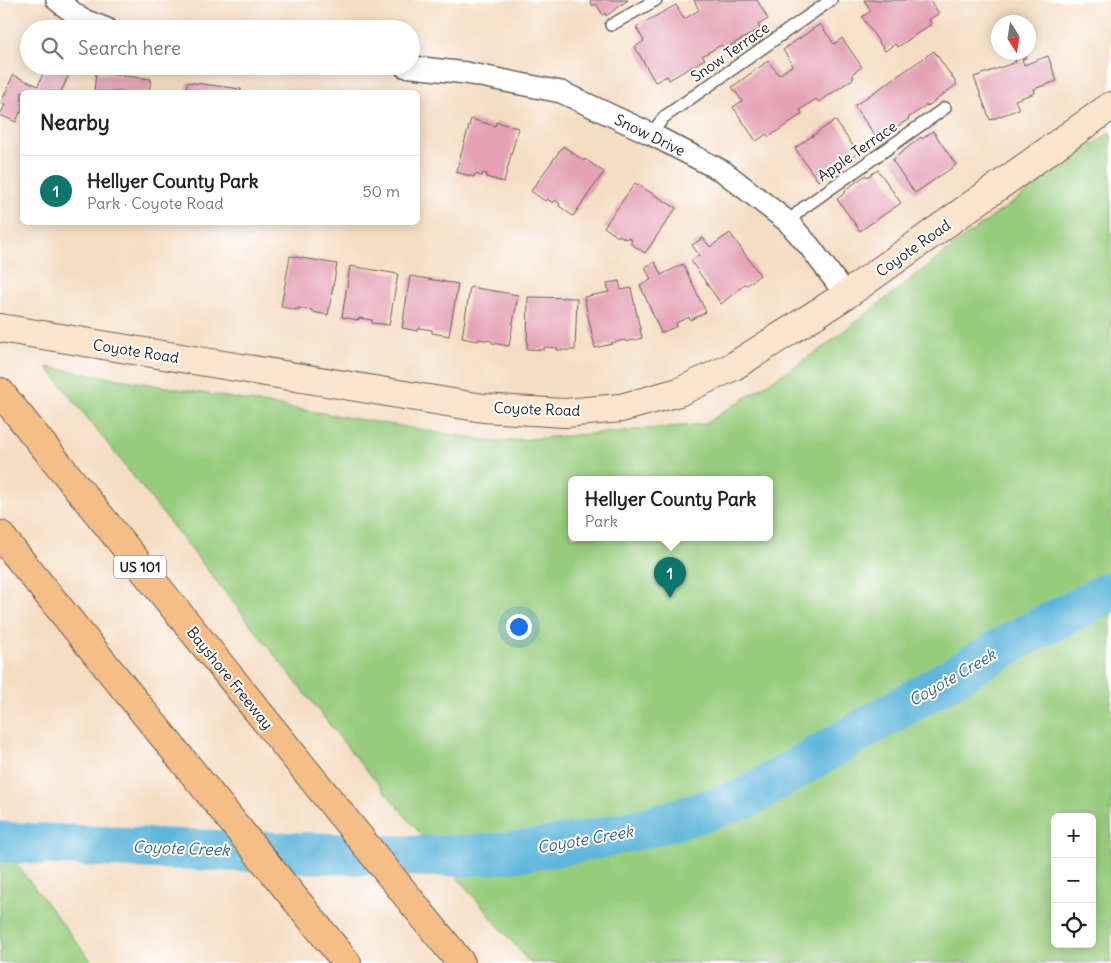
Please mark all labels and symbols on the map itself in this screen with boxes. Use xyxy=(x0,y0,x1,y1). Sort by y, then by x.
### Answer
north arrow xyxy=(991,15,1036,60)
street label: Snow Terrace xyxy=(687,18,773,86)
street label: Snow Drive xyxy=(612,110,688,160)
street label: Apple Terrace xyxy=(814,117,900,185)
street label: Coyote Road xyxy=(872,215,954,281)
street label: Coyote Road xyxy=(92,335,180,367)
street label: Coyote Road xyxy=(493,398,581,420)
road number: US 101 xyxy=(114,556,166,578)
pin: 1 xyxy=(654,557,686,598)
your location xyxy=(506,614,532,640)
street label: Bayshore Freeway xyxy=(183,623,277,733)
water label: Coyote Creek xyxy=(905,643,1001,710)
water label: Coyote Creek xyxy=(536,820,636,857)
water label: Coyote Creek xyxy=(132,836,232,860)

